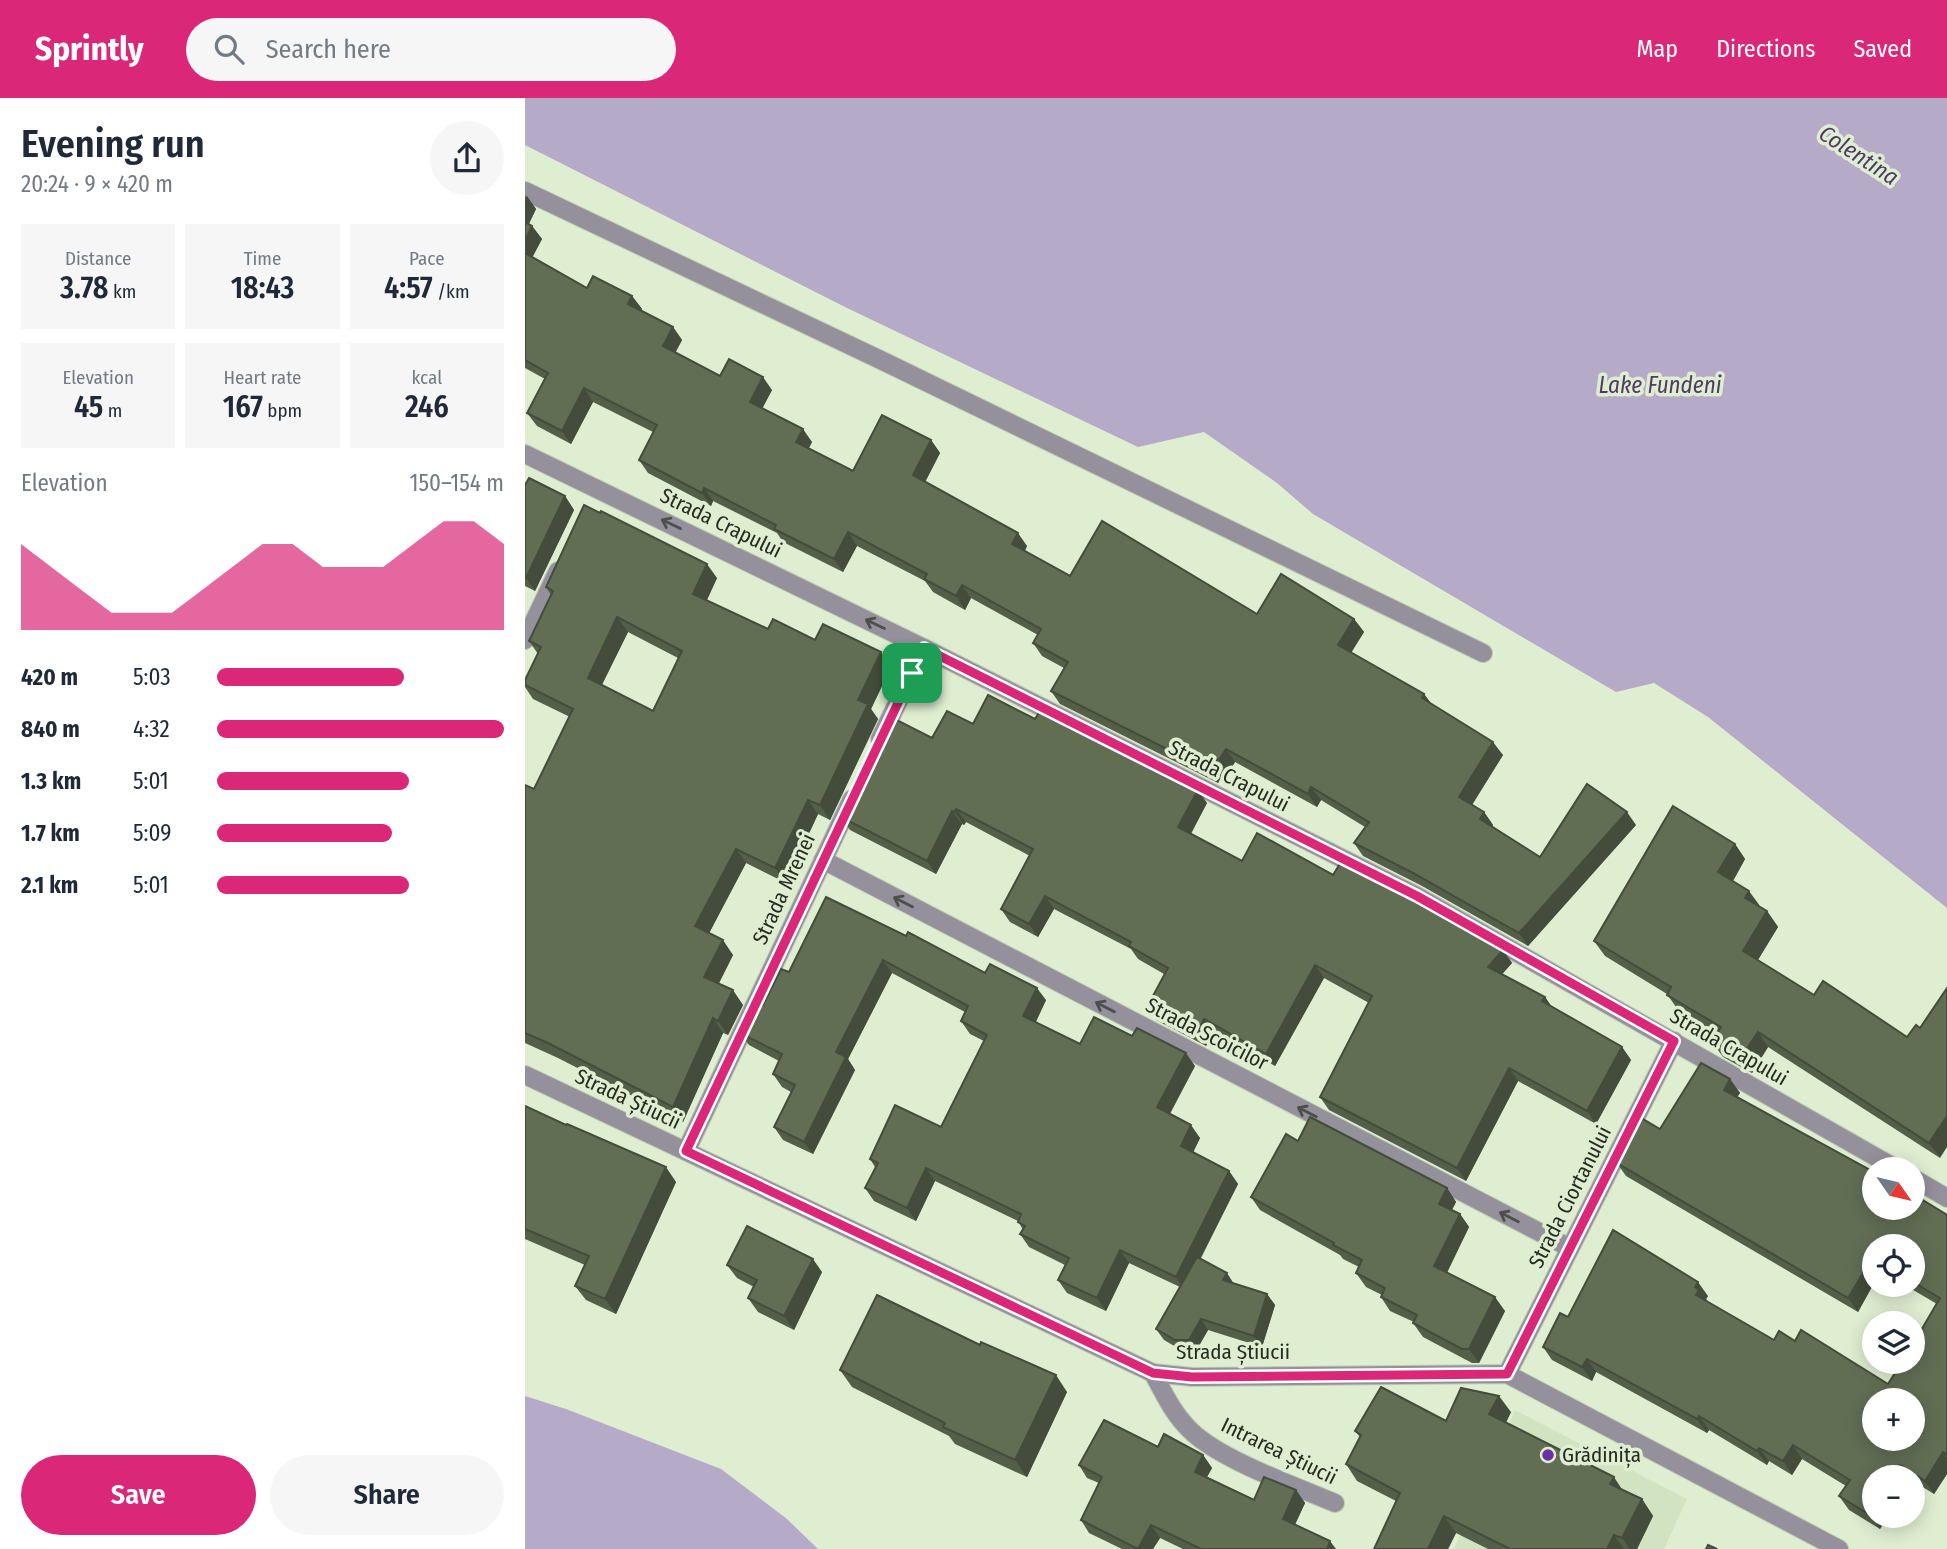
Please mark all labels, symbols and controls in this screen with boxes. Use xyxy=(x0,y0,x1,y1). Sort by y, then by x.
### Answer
search box xyxy=(186,18,676,81)
text: Sprintly xyxy=(35,29,144,69)
icon: search xyxy=(210,30,248,68)
text: Search here xyxy=(266,34,391,65)
text: Map xyxy=(1637,35,1678,63)
text: Directions xyxy=(1716,35,1815,63)
text: Saved xyxy=(1853,35,1912,63)
water label: Colentina xyxy=(1814,119,1904,191)
text: Evening run xyxy=(21,121,205,167)
button: share xyxy=(430,121,504,195)
text: 20:24 · 9 × 420 m xyxy=(21,170,173,198)
text: Distance xyxy=(65,247,131,270)
text: Time xyxy=(244,247,281,270)
text: Pace xyxy=(409,247,445,270)
text: 3.78 xyxy=(60,270,109,306)
text: 18:43 xyxy=(231,270,294,306)
text: 4:57 xyxy=(384,270,433,306)
text: km xyxy=(109,280,136,303)
text: /km xyxy=(433,280,470,303)
text: Elevation xyxy=(62,366,134,389)
text: Heart rate xyxy=(223,366,302,389)
text: kcal xyxy=(411,366,442,389)
water label: Lake Fundeni xyxy=(1598,371,1722,399)
text: 45 xyxy=(74,389,103,425)
text: 167 xyxy=(223,389,263,425)
text: 246 xyxy=(405,389,449,425)
text: m xyxy=(103,399,122,422)
text: bpm xyxy=(263,399,302,422)
text: Elevation xyxy=(21,469,108,497)
text: 150–154 m xyxy=(409,469,504,497)
street label: Strada Crapului xyxy=(656,482,786,564)
one-way arrow xyxy=(661,516,682,530)
one-way arrow xyxy=(865,616,886,630)
pin xyxy=(882,643,942,703)
icon: arrive xyxy=(893,654,931,692)
text: 420 m xyxy=(21,663,78,691)
text: 5:03 xyxy=(133,663,171,691)
text: 840 m xyxy=(21,715,80,743)
text: 4:32 xyxy=(133,715,170,743)
street label: Strada Crapului xyxy=(1164,734,1294,818)
text: 1.3 km xyxy=(21,767,81,795)
text: 5:01 xyxy=(133,767,169,795)
text: 1.7 km xyxy=(21,819,80,847)
text: 5:09 xyxy=(133,819,171,847)
street label: Strada Mrenei xyxy=(747,829,821,949)
text: 2.1 km xyxy=(21,871,78,899)
text: 5:01 xyxy=(133,871,169,899)
one-way arrow xyxy=(893,895,914,909)
street label: Strada Scoicilor xyxy=(1141,992,1273,1076)
one-way arrow xyxy=(1095,1000,1116,1013)
street label: Strada Crapului xyxy=(1665,1003,1793,1091)
street label: Strada Știucii xyxy=(571,1063,685,1135)
one-way arrow xyxy=(1297,1105,1318,1118)
street label: Strada Ciortanului xyxy=(1523,1122,1617,1272)
north arrow xyxy=(1862,1157,1925,1220)
map controls xyxy=(1862,1157,1925,1528)
one-way arrow xyxy=(1499,1210,1520,1223)
button: locate xyxy=(1862,1234,1925,1297)
button: layers xyxy=(1862,1311,1925,1374)
street label: Strada Știucii xyxy=(1176,1339,1290,1365)
button: + xyxy=(1862,1388,1925,1451)
street label: Intrarea Știucii xyxy=(1217,1412,1341,1490)
place label: Grădinița xyxy=(1562,1442,1641,1468)
marker: Grădinița xyxy=(1540,1447,1556,1463)
button: Save xyxy=(21,1455,256,1535)
button: Share xyxy=(270,1455,504,1535)
button: − xyxy=(1862,1465,1925,1528)

